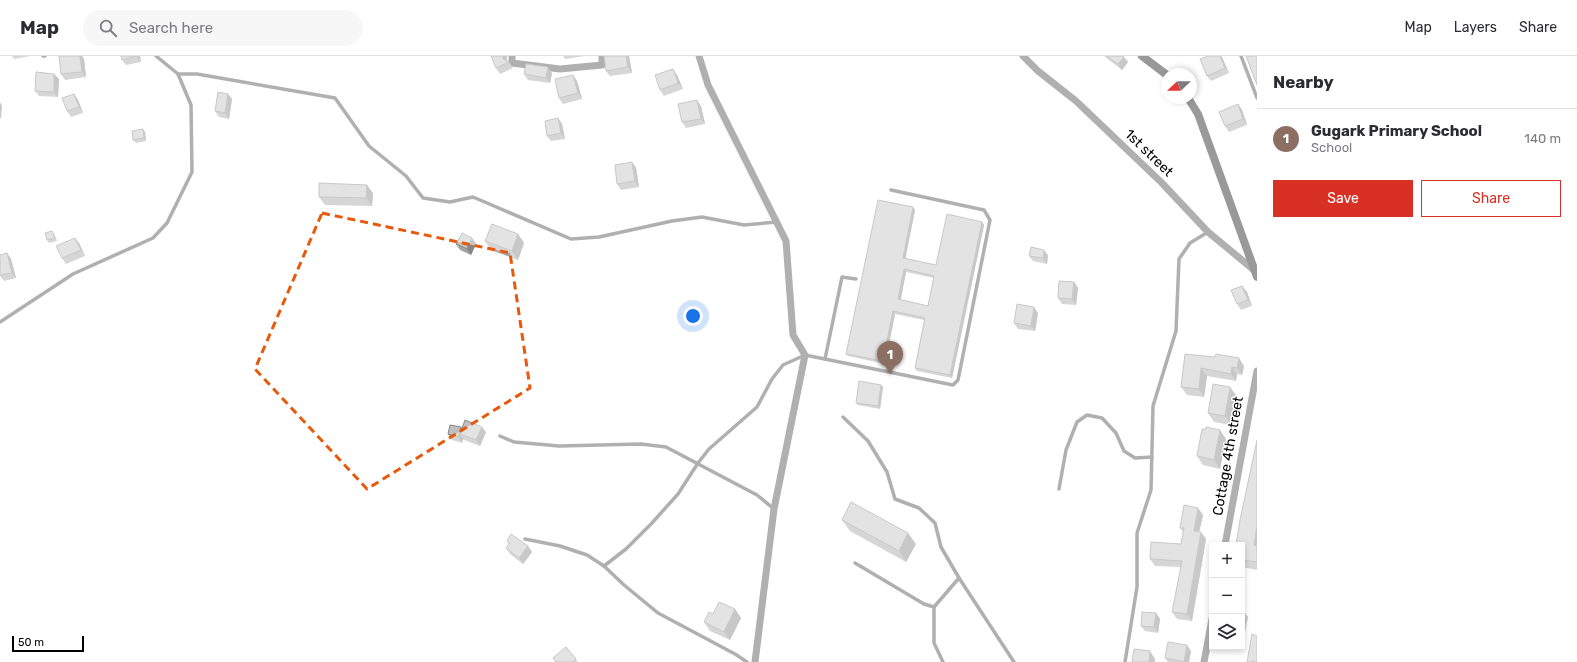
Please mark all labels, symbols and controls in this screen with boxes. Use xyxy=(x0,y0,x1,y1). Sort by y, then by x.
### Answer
search box xyxy=(83,10,363,46)
text: Map xyxy=(20,16,59,39)
icon: search xyxy=(97,17,119,39)
text: Search here xyxy=(129,19,213,37)
text: Map xyxy=(1405,19,1432,36)
text: Layers xyxy=(1454,19,1497,36)
text: Share xyxy=(1519,19,1557,36)
north arrow xyxy=(1161,68,1197,104)
text: Nearby xyxy=(1273,72,1334,92)
text: Gugark Primary School xyxy=(1311,122,1482,140)
street label: 1st street xyxy=(1121,126,1177,181)
text: 1 xyxy=(1283,131,1289,146)
text: 140 m xyxy=(1524,131,1561,146)
text: School xyxy=(1311,140,1352,155)
button: Save xyxy=(1273,180,1413,217)
button: Share xyxy=(1421,180,1561,217)
your location xyxy=(683,306,703,326)
pin: 1 xyxy=(877,341,903,374)
street label: Сottage 4th street xyxy=(1209,395,1247,517)
map controls xyxy=(1209,542,1245,650)
button: + xyxy=(1209,542,1245,578)
button: − xyxy=(1209,578,1245,614)
button: layers xyxy=(1209,614,1245,650)
scale bar xyxy=(12,634,84,653)
text: 50 m xyxy=(18,636,44,649)

